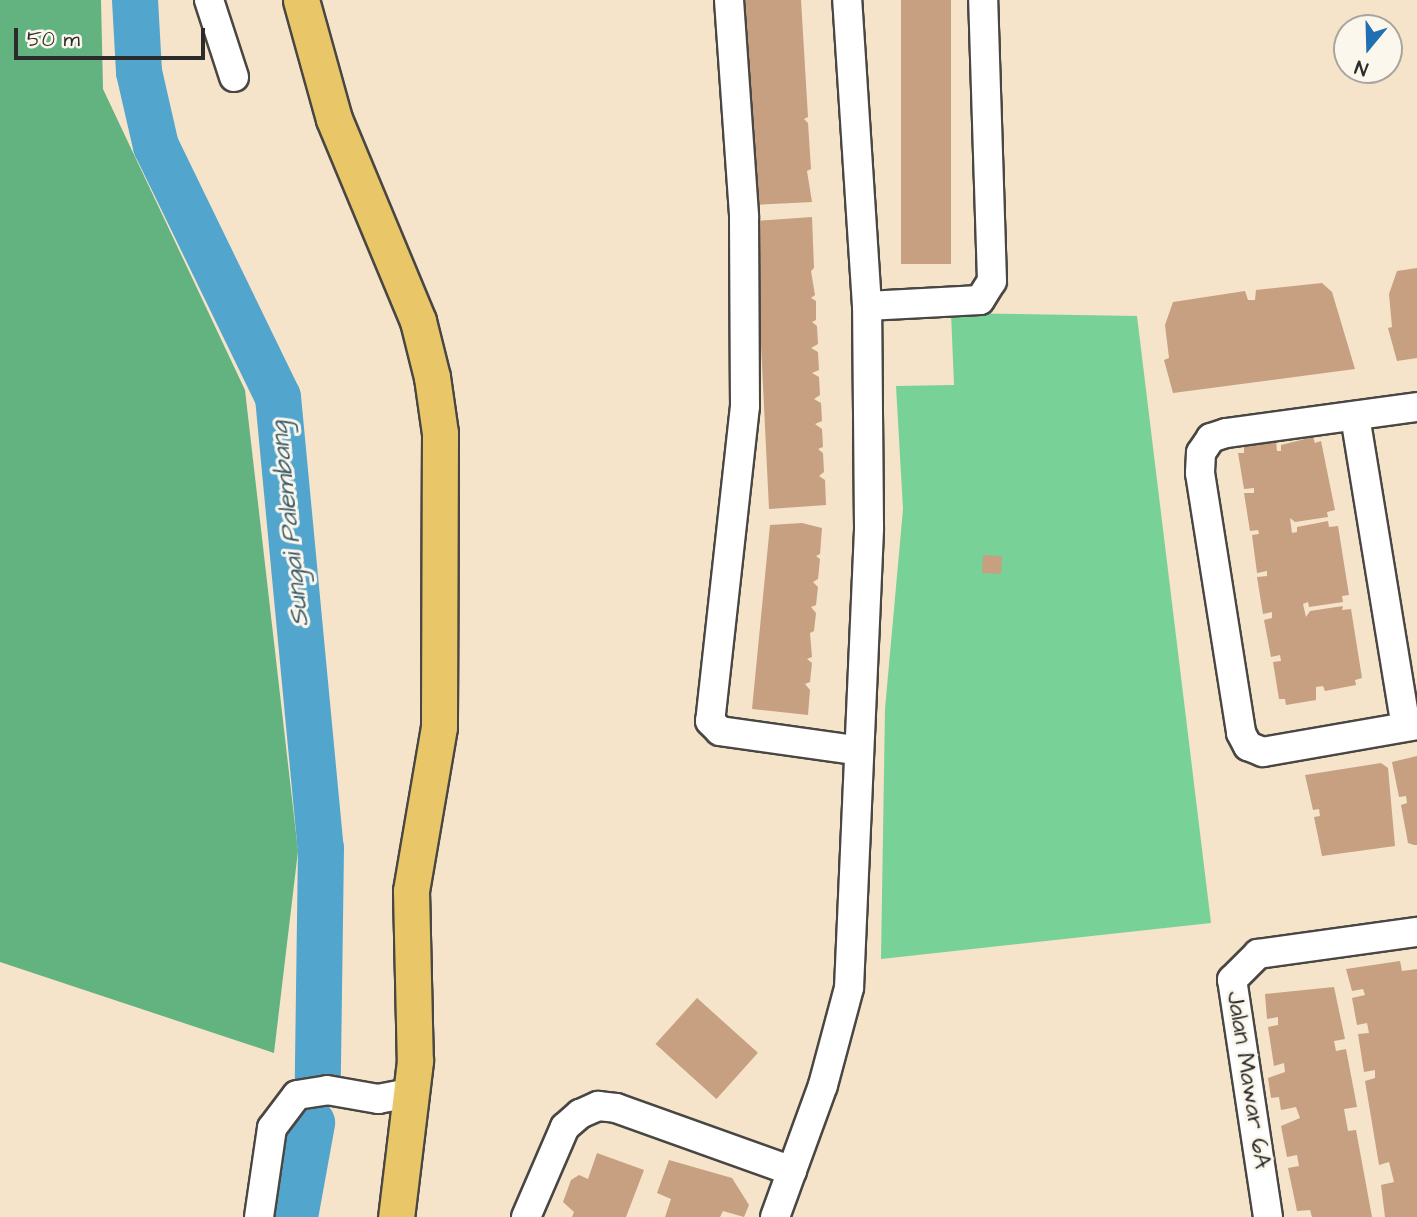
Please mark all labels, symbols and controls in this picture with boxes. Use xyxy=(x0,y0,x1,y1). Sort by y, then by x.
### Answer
scale bar xyxy=(18,14,208,58)
north arrow xyxy=(1333,14,1403,84)
text: 50 m xyxy=(27,25,80,54)
text: N xyxy=(1352,53,1372,82)
water label: Sungai Palembang xyxy=(264,420,316,628)
street label: Jalan Mawar 6A xyxy=(1220,989,1276,1171)

